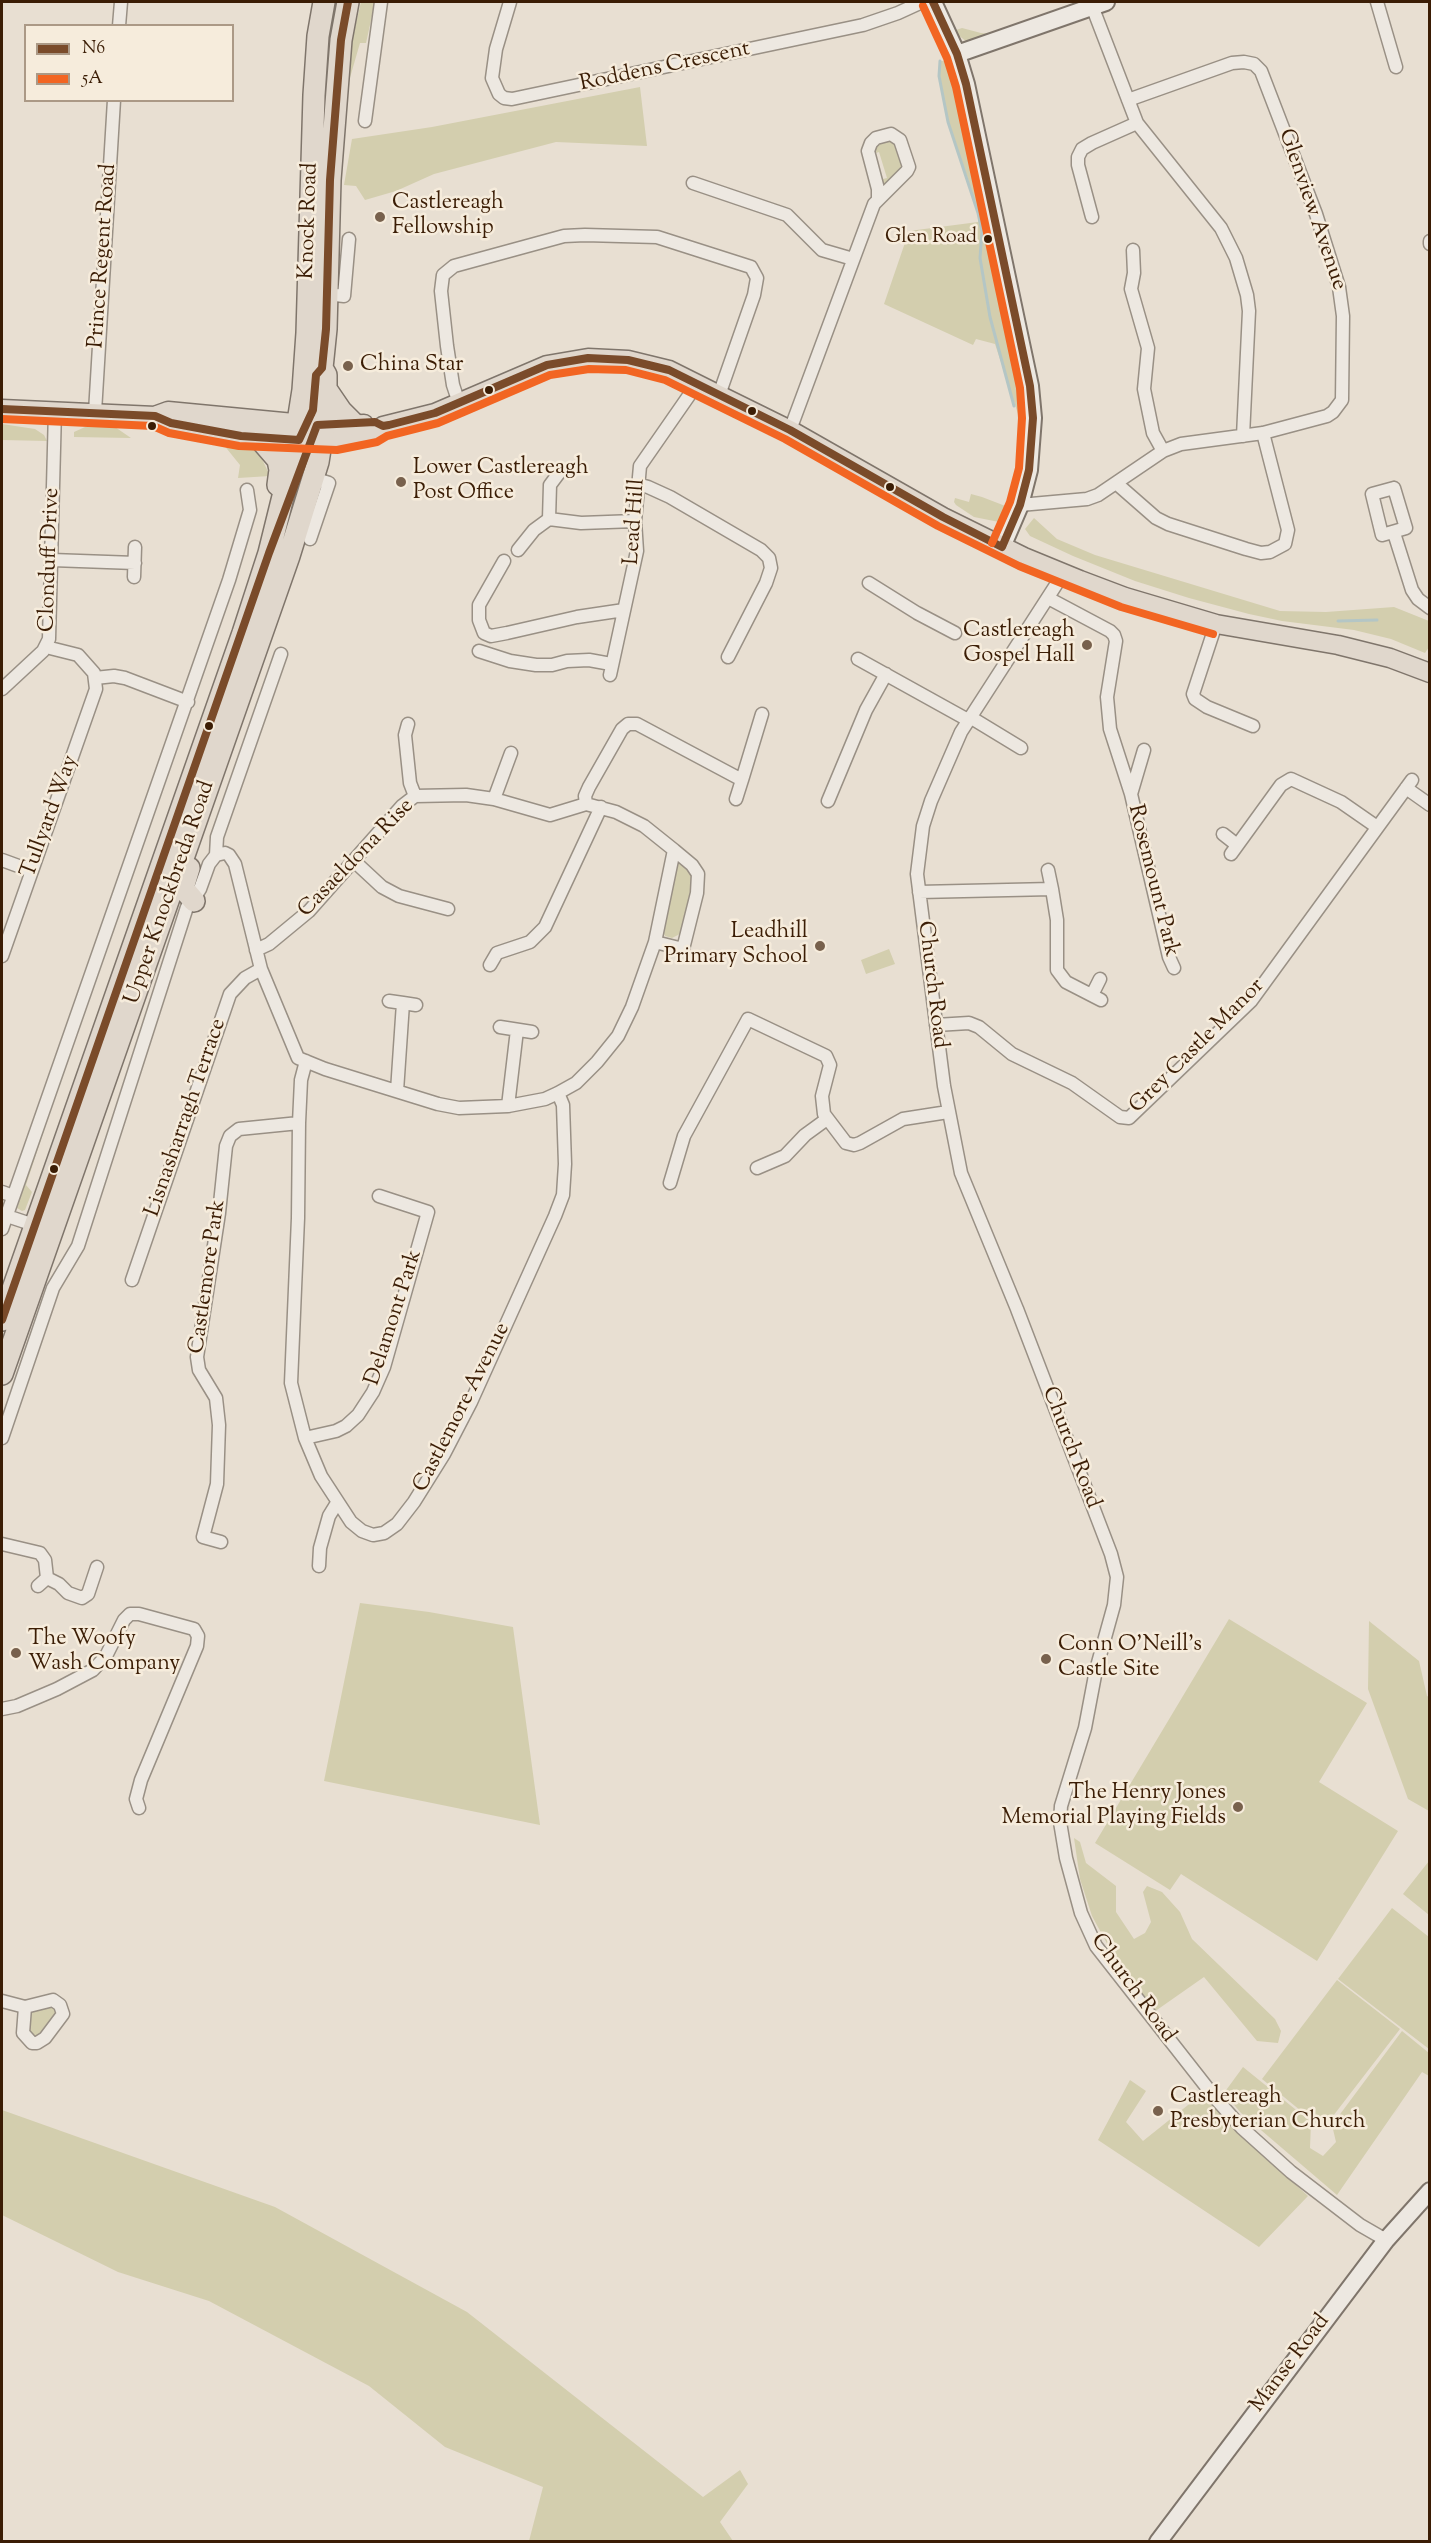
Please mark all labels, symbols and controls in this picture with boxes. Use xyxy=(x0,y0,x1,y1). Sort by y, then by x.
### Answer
legend xyxy=(24,24,234,102)
text: N6 xyxy=(82,36,105,62)
street label: Roddens Crescent xyxy=(578,37,752,99)
text: 5A xyxy=(82,66,103,92)
street label: Glenview Avenue xyxy=(1271,126,1351,294)
street label: Knock Road xyxy=(295,162,325,280)
street label: Prince Regent Road xyxy=(84,163,124,349)
place label: Castlereagh Fellowship xyxy=(392,191,504,242)
marker: Castlereagh Fellowship xyxy=(373,210,387,224)
place label: Glen Road xyxy=(885,227,977,251)
marker: Glen Road xyxy=(982,233,994,245)
place label: China Star xyxy=(360,353,463,379)
marker: China Star xyxy=(341,359,355,373)
unlabelled marker xyxy=(483,384,495,396)
unlabelled marker xyxy=(746,405,758,417)
unlabelled marker xyxy=(146,420,158,432)
place label: Lower Castlereagh Post Office xyxy=(413,456,589,508)
marker: Lower Castlereagh Post Office xyxy=(394,475,408,489)
street label: Lead Hill xyxy=(620,478,652,566)
unlabelled marker xyxy=(884,481,896,493)
street label: Clonduff Drive xyxy=(35,487,67,633)
place label: Castlereagh Gospel Hall xyxy=(963,619,1075,670)
marker: Castlereagh Gospel Hall xyxy=(1080,638,1094,652)
unlabelled marker xyxy=(203,720,215,732)
street label: Tullyard Way xyxy=(17,752,85,882)
street label: Upper Knockbreda Road xyxy=(120,778,222,1008)
street label: Casaeldona Rise xyxy=(294,794,420,924)
street label: Rosemount Park xyxy=(1120,802,1184,960)
place label: Leadhill Primary School xyxy=(664,920,808,972)
street label: Church Road xyxy=(910,920,952,1050)
marker: Leadhill Primary School xyxy=(813,939,827,953)
street label: Grey Castle Manor xyxy=(1125,974,1271,1120)
street label: Lisnasharragh Terrace xyxy=(141,1016,233,1220)
unlabelled marker xyxy=(48,1163,60,1175)
street label: Castlemore Park xyxy=(185,1198,233,1356)
street label: Delamont Park xyxy=(361,1247,429,1389)
street label: Castlemore Avenue xyxy=(409,1319,517,1497)
street label: Church Road xyxy=(1035,1383,1105,1513)
place label: The Woofy Wash Company xyxy=(28,1627,180,1678)
place label: Conn O'Neill's Castle Site xyxy=(1058,1633,1202,1684)
marker: The Woofy Wash Company xyxy=(9,1646,23,1660)
marker: Conn O'Neill's Castle Site xyxy=(1039,1652,1053,1666)
place label: The Henry Jones Memorial Playing Fields xyxy=(1001,1781,1226,1832)
marker: The Henry Jones Memorial Playing Fields xyxy=(1231,1800,1245,1814)
street label: Church Road xyxy=(1084,1929,1180,2049)
place label: Castlereagh Presbyterian Church xyxy=(1170,2085,1366,2136)
marker: Castlereagh Presbyterian Church xyxy=(1151,2104,1165,2118)
street label: Manse Road xyxy=(1245,2310,1337,2418)

